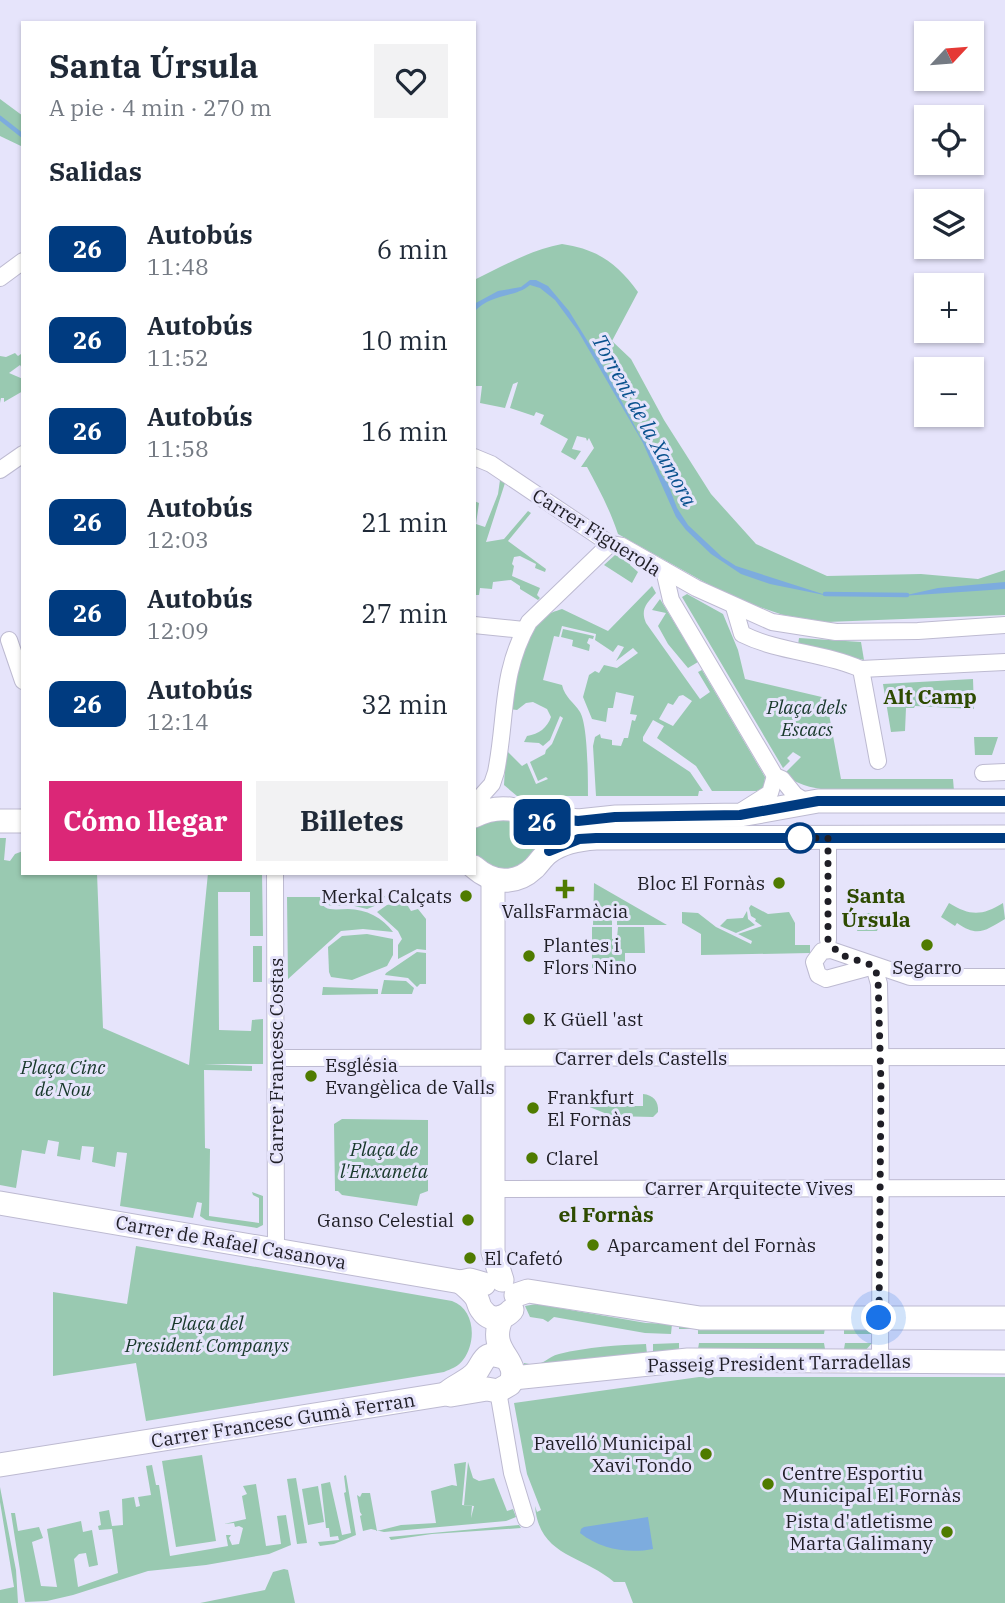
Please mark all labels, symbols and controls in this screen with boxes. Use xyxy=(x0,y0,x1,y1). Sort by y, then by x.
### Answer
north arrow xyxy=(914,21,984,91)
map controls xyxy=(914,21,984,427)
text: Santa Úrsula xyxy=(49,44,259,87)
button: heart xyxy=(374,44,448,118)
text: A pie · 4 min · 270 m xyxy=(49,92,272,122)
button: locate xyxy=(914,105,984,175)
text: Salidas xyxy=(49,154,142,188)
button: layers xyxy=(914,189,984,259)
text: Autobús xyxy=(147,217,253,251)
text: 6 min xyxy=(377,232,448,266)
text: 26 xyxy=(73,233,102,265)
text: 11:48 xyxy=(147,251,209,281)
button: + xyxy=(914,273,984,343)
text: Autobús xyxy=(147,308,253,342)
text: 10 min xyxy=(361,323,448,357)
text: 26 xyxy=(73,324,102,356)
water label: Torrent de la Xamora xyxy=(586,329,704,512)
text: 11:52 xyxy=(147,342,209,372)
button: − xyxy=(914,357,984,427)
text: Autobús xyxy=(147,399,253,433)
text: 16 min xyxy=(361,414,448,448)
text: 26 xyxy=(73,415,102,447)
text: 11:58 xyxy=(147,433,209,463)
street label: Carrer Figuerola xyxy=(528,483,666,581)
text: Autobús xyxy=(147,490,253,524)
text: 21 min xyxy=(361,505,448,539)
text: 26 xyxy=(73,506,102,538)
text: 12:03 xyxy=(147,524,209,554)
text: Autobús xyxy=(147,581,253,615)
text: 27 min xyxy=(361,596,448,630)
text: 26 xyxy=(73,597,102,629)
text: 12:09 xyxy=(147,615,209,645)
text: Autobús xyxy=(147,672,253,706)
district label: Alt Camp xyxy=(883,682,977,710)
text: 32 min xyxy=(361,687,448,721)
text: 26 xyxy=(73,688,102,720)
park label: Plaça dels Escacs xyxy=(766,695,847,741)
text: 12:14 xyxy=(147,706,209,736)
button: Cómo llegar xyxy=(49,781,242,861)
button: Billetes xyxy=(256,781,448,861)
line badge: 26 xyxy=(510,799,574,845)
text: 26 xyxy=(528,806,556,838)
unlabelled marker xyxy=(785,823,815,853)
place label: Bloc El Fornàs xyxy=(637,871,765,895)
marker: Bloc El Fornàs xyxy=(771,875,787,891)
marker: VallsFarmàcia xyxy=(557,881,573,897)
district label: Santa Úrsula xyxy=(841,881,911,933)
place label: Merkal Calçats xyxy=(321,884,452,908)
marker: Merkal Calçats xyxy=(458,888,474,904)
place label: VallsFarmàcia xyxy=(502,899,629,923)
place label: Plantes i Flors Nino xyxy=(543,933,637,979)
marker: Segarro xyxy=(919,937,935,953)
marker: Plantes i Flors Nino xyxy=(521,948,537,964)
place label: Segarro xyxy=(892,955,962,979)
street label: Carrer Francesc Costas xyxy=(264,958,288,1164)
place label: K Güell 'ast xyxy=(543,1007,643,1031)
marker: K Güell 'ast xyxy=(521,1011,537,1027)
street label: Carrer dels Castells xyxy=(555,1046,727,1070)
place label: Església Evangèlica de Valls xyxy=(325,1053,495,1099)
park label: Plaça Cinc de Nou xyxy=(20,1055,105,1101)
marker: Església Evangèlica de Valls xyxy=(303,1068,319,1084)
place label: Frankfurt El Fornàs xyxy=(547,1085,634,1131)
marker: Frankfurt El Fornàs xyxy=(525,1100,541,1116)
park label: Plaça de l'Enxaneta xyxy=(340,1137,429,1183)
place label: Clarel xyxy=(546,1146,599,1170)
marker: Clarel xyxy=(524,1150,540,1166)
street label: Carrer Arquitecte Vives xyxy=(645,1176,853,1200)
district label: el Fornàs xyxy=(558,1200,654,1228)
place label: Ganso Celestial xyxy=(317,1208,454,1232)
street label: Carrer de Rafael Casanova xyxy=(114,1210,348,1274)
marker: Ganso Celestial xyxy=(460,1212,476,1228)
place label: Aparcament del Fornàs xyxy=(607,1233,816,1257)
marker: Aparcament del Fornàs xyxy=(585,1237,601,1253)
place label: El Cafetó xyxy=(484,1246,563,1270)
marker: El Cafetó xyxy=(462,1250,478,1266)
your location xyxy=(861,1300,896,1335)
park label: Plaça del President Companys xyxy=(124,1311,289,1357)
street label: Passeig President Tarradellas xyxy=(647,1349,911,1377)
street label: Carrer Francesc Gumà Ferran xyxy=(149,1387,417,1453)
place label: Pavelló Municipal Xavi Tondo xyxy=(533,1431,692,1477)
marker: Pavelló Municipal Xavi Tondo xyxy=(698,1446,714,1462)
place label: Centre Esportiu Municipal El Fornàs xyxy=(782,1461,961,1507)
marker: Centre Esportiu Municipal El Fornàs xyxy=(760,1476,776,1492)
place label: Pista d'atletisme Marta Galimany xyxy=(785,1509,934,1555)
marker: Pista d'atletisme Marta Galimany xyxy=(939,1524,955,1540)

